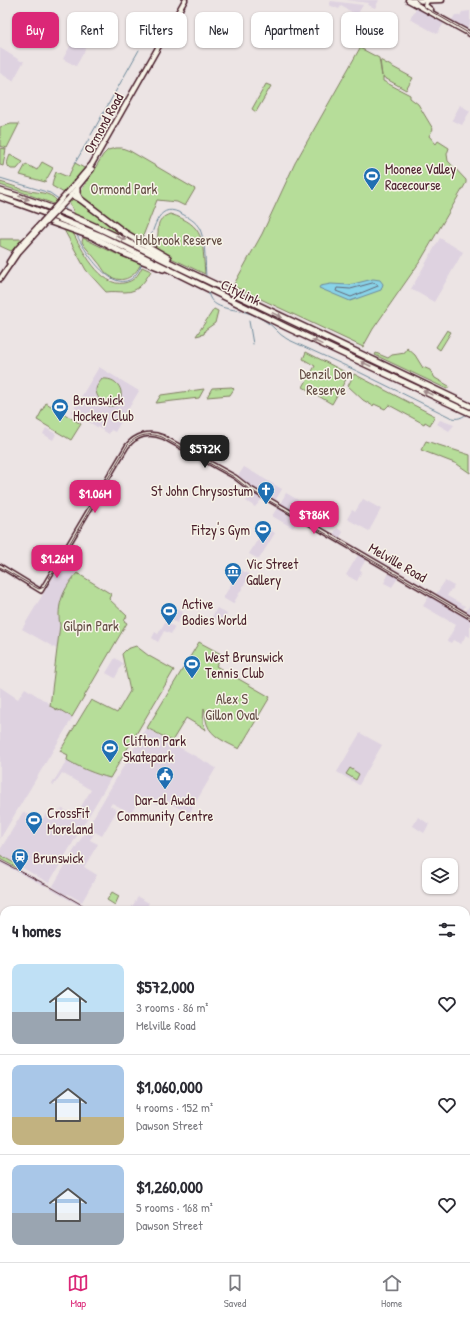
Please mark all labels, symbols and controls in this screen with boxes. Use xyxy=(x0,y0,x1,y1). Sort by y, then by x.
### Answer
chip: Buy xyxy=(12,12,59,48)
chip: Rent xyxy=(67,12,118,48)
chip: Filters xyxy=(126,12,187,48)
chip: New xyxy=(195,12,243,48)
chip: Apartment xyxy=(251,12,333,48)
chip: House xyxy=(341,12,398,48)
street label: Ormond Road xyxy=(79,89,128,157)
place label: Moonee Valley Racecourse xyxy=(385,159,456,194)
sports icon: Moonee Valley Racecourse xyxy=(362,166,382,191)
park label: Ormond Park xyxy=(91,179,158,198)
one-way arrow xyxy=(18,195,30,201)
park label: Holbrook Reserve xyxy=(136,230,223,249)
one-way arrow xyxy=(115,235,126,241)
street label: CityLink xyxy=(218,274,264,311)
one-way arrow xyxy=(271,312,283,318)
one-way arrow xyxy=(312,339,323,345)
one-way arrow xyxy=(360,361,371,367)
park label: Denzil Don Reserve xyxy=(299,364,353,399)
place label: Brunswick Hockey Club xyxy=(73,390,134,426)
one-way arrow xyxy=(422,390,434,396)
sports icon: Brunswick Hockey Club xyxy=(50,397,70,422)
pin: $572K xyxy=(177,435,233,469)
text: $572K xyxy=(189,439,221,457)
pin: $1.06M xyxy=(62,480,128,514)
church icon: St John Chrysostum xyxy=(256,480,276,505)
place label: St John Chrysostum xyxy=(151,481,253,501)
text: $1.06M xyxy=(79,484,111,502)
pin: $786K xyxy=(286,501,342,535)
text: $786K xyxy=(299,505,329,523)
sports icon: Fitzy's Gym xyxy=(253,519,273,544)
place label: Fitzy's Gym xyxy=(191,520,250,540)
street label: Melville Road xyxy=(365,538,431,587)
pin: $1.26M xyxy=(24,545,90,579)
text: $1.26M xyxy=(40,549,74,567)
place label: Vic Street Gallery xyxy=(246,554,298,590)
museum icon: Vic Street Gallery xyxy=(223,561,243,586)
place label: Active Bodies World xyxy=(182,594,247,629)
sports icon: Active Bodies World xyxy=(159,601,179,626)
park label: Gilpin Park xyxy=(63,616,119,636)
place label: West Brunswick Tennis Club xyxy=(205,647,283,682)
sports icon: West Brunswick Tennis Club xyxy=(182,654,202,679)
park label: Alex S Gillon Oval xyxy=(205,689,259,724)
place label: Clifton Park Skatepark xyxy=(123,731,186,767)
sports icon: Clifton Park Skatepark xyxy=(100,738,120,763)
public building icon: Dar-al Awda Community Centre xyxy=(155,765,175,790)
place label: Dar-al Awda Community Centre xyxy=(117,790,214,826)
place label: CrossFit Moreland xyxy=(47,803,93,838)
sports icon: CrossFit Moreland xyxy=(24,810,44,835)
station icon: Brunswick xyxy=(10,847,30,872)
place label: Brunswick xyxy=(33,848,84,867)
map controls xyxy=(422,858,458,894)
button: layers xyxy=(422,858,458,894)
text: 4 homes xyxy=(12,919,61,942)
icon: filters xyxy=(436,919,458,941)
text: $572,000 xyxy=(136,975,194,998)
icon: home xyxy=(44,980,92,1028)
icon: heart xyxy=(436,993,458,1015)
text: 3 rooms · 86 m² xyxy=(136,998,208,1016)
text: Melville Road xyxy=(136,1016,196,1034)
text: $1,060,000 xyxy=(136,1075,203,1098)
icon: home xyxy=(44,1081,92,1129)
icon: heart xyxy=(436,1094,458,1116)
text: 4 rooms · 152 m² xyxy=(136,1098,213,1116)
text: Dawson Street xyxy=(136,1116,203,1134)
text: $1,260,000 xyxy=(136,1175,203,1198)
icon: home xyxy=(44,1181,92,1229)
icon: heart xyxy=(436,1194,458,1216)
text: 5 rooms · 168 m² xyxy=(136,1198,213,1216)
text: Dawson Street xyxy=(136,1216,203,1234)
tab: Map xyxy=(67,1272,89,1310)
tab: Saved xyxy=(224,1272,246,1310)
tab: Home xyxy=(381,1272,403,1310)

